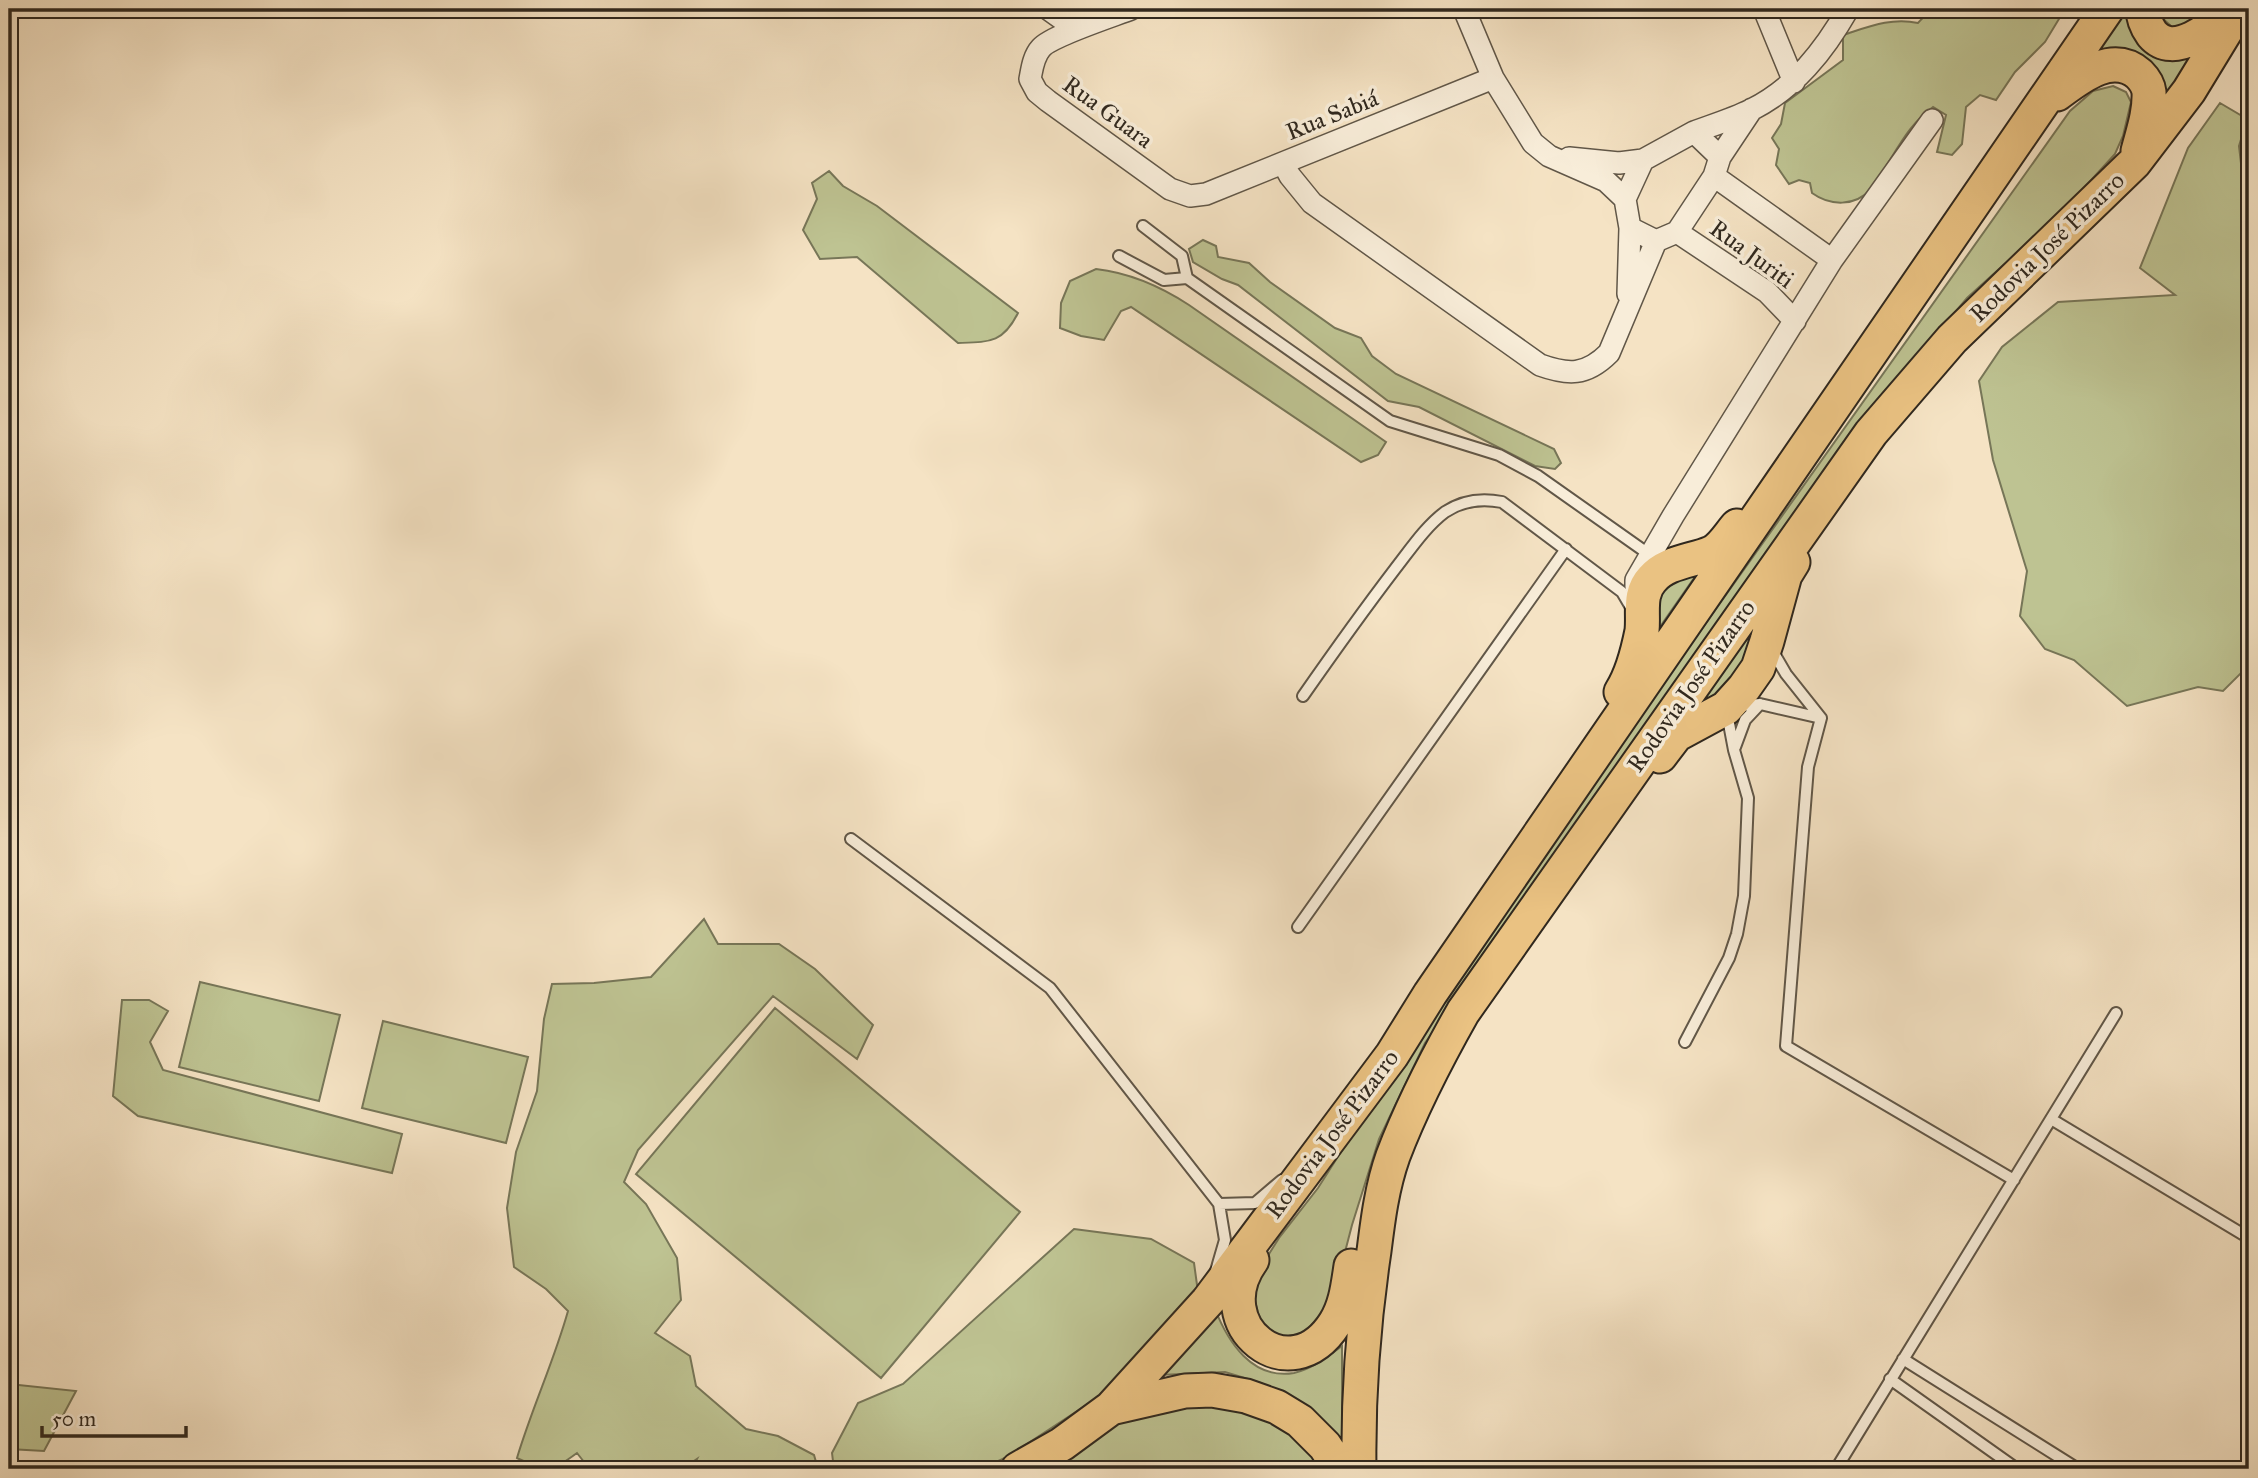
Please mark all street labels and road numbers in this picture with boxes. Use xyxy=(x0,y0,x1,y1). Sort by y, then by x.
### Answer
street label: Rua Guara xyxy=(1057,69,1160,155)
street label: Rua Sabiá xyxy=(1281,83,1383,147)
street label: Rodovia José Pizarro xyxy=(1963,165,2131,329)
street label: Rua Juriti xyxy=(1704,213,1800,295)
street label: Rodovia José Pizarro xyxy=(1620,594,1762,778)
street label: Rodovia José Pizarro xyxy=(1259,1044,1405,1224)

